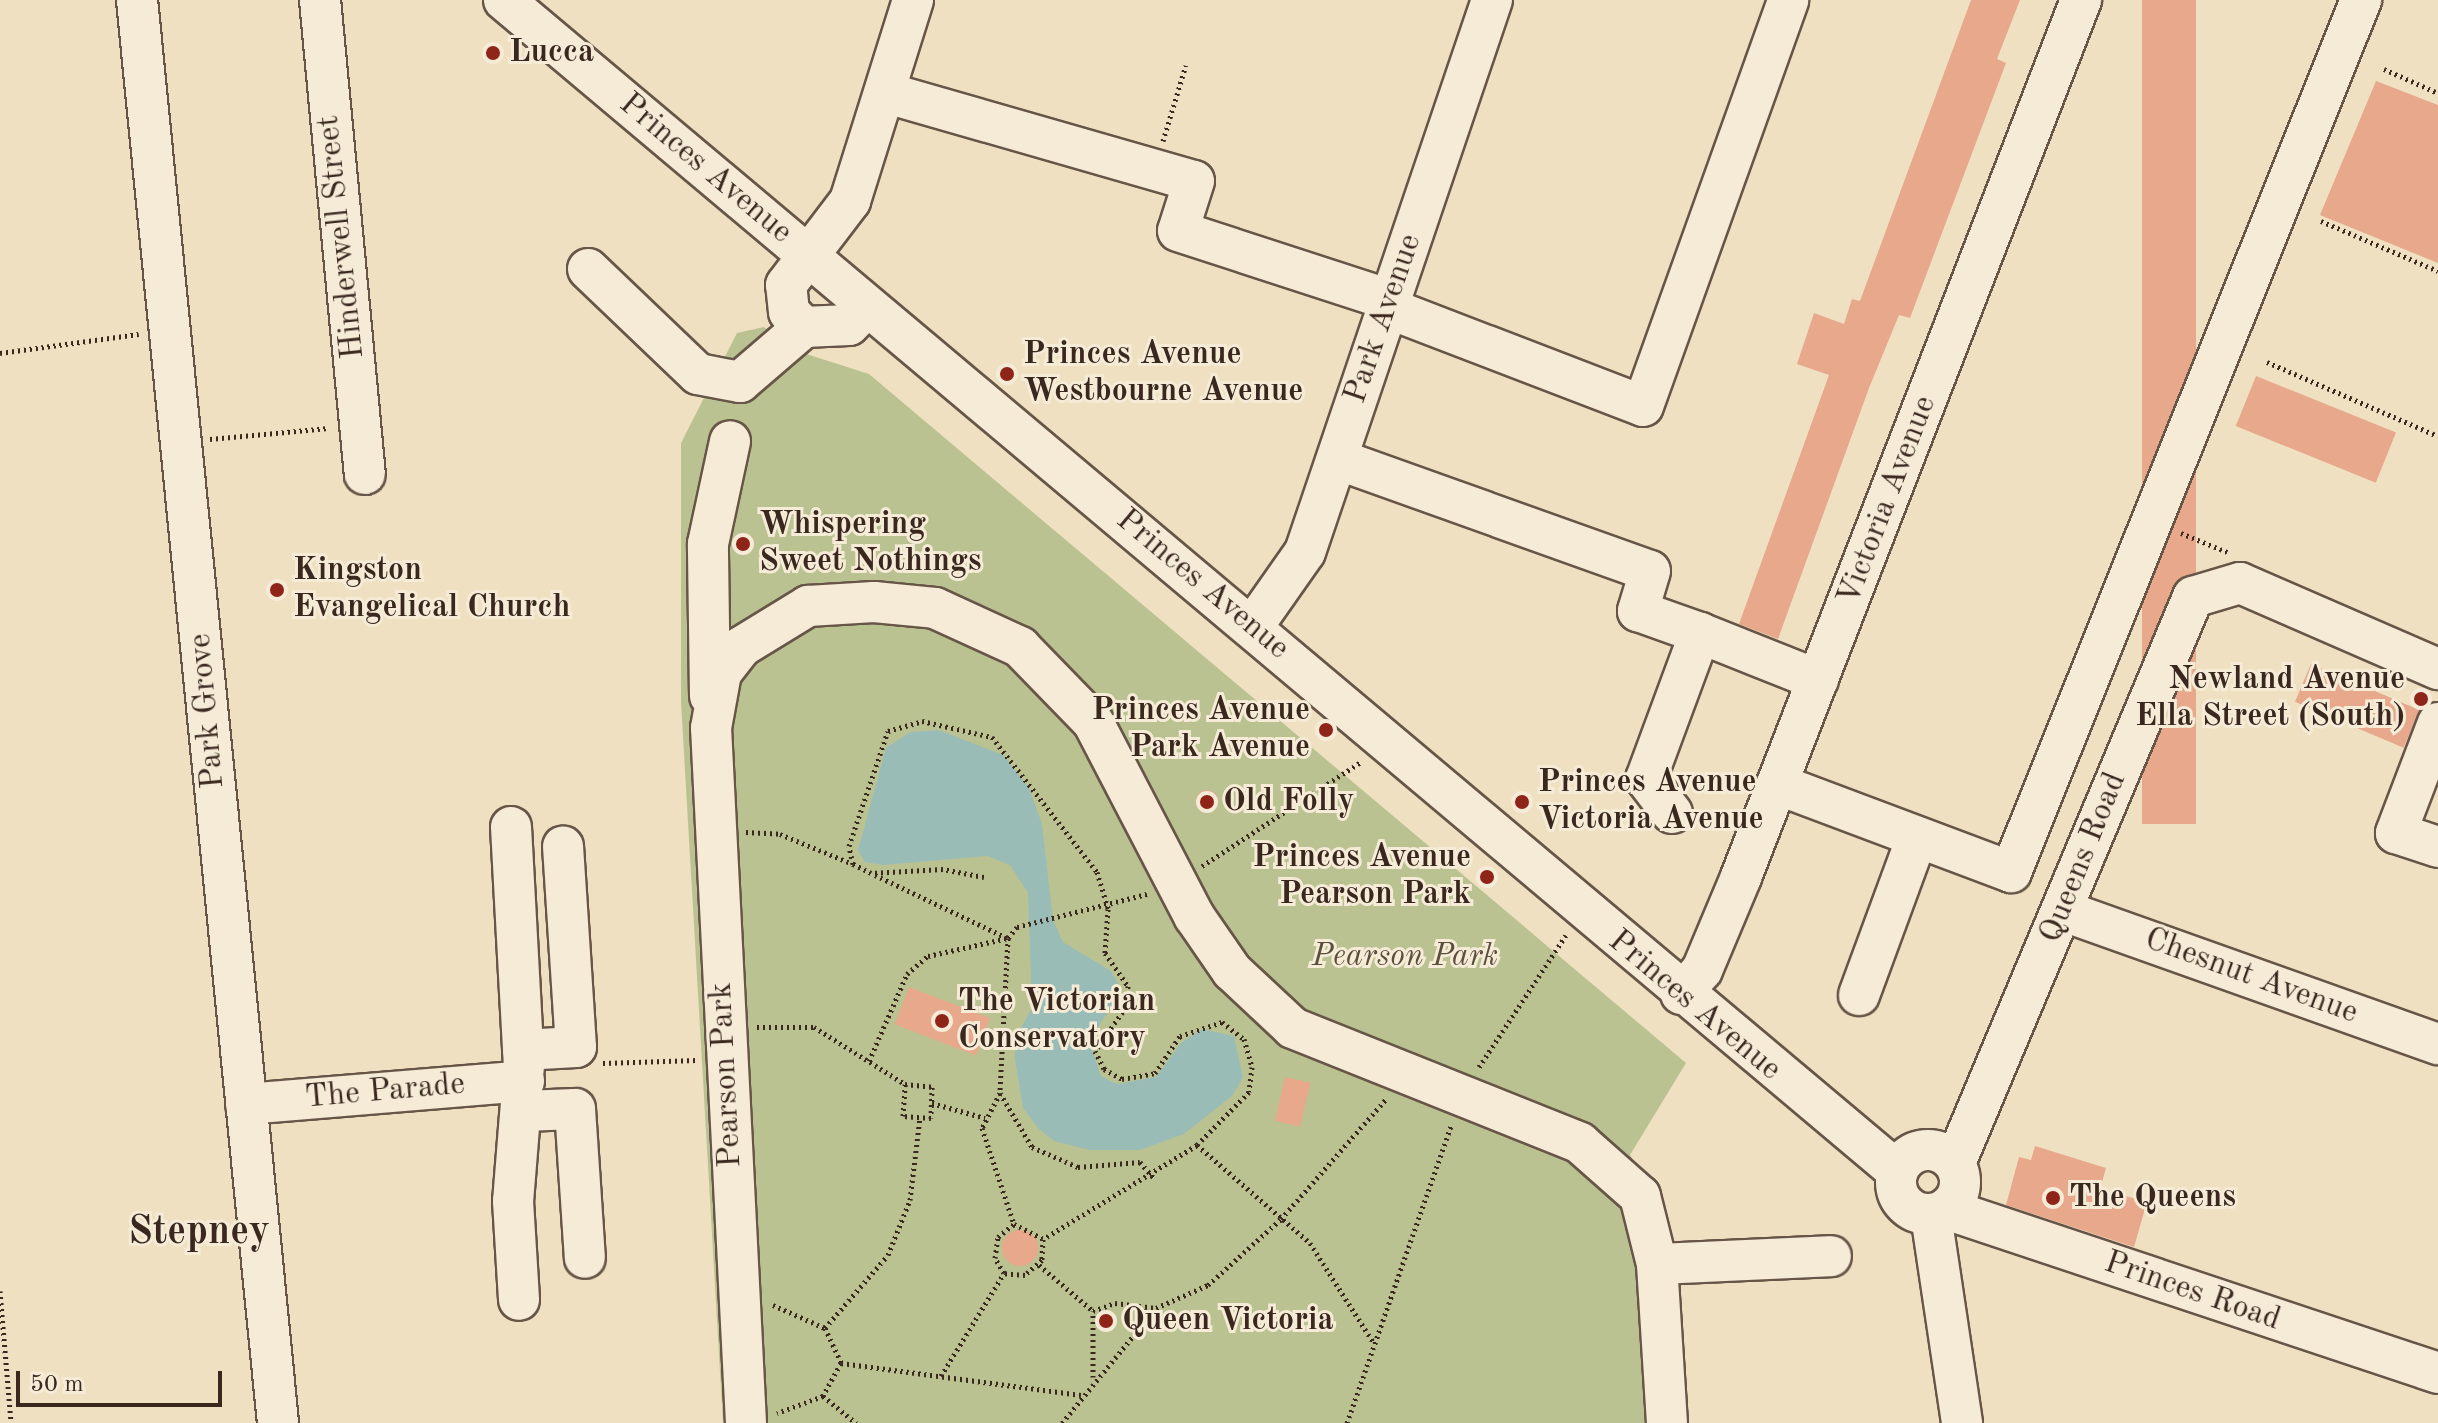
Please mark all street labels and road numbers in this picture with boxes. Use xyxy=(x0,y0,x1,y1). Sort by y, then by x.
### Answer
street label: Princes Avenue xyxy=(611,86,799,252)
street label: Hinderwell Street xyxy=(310,113,374,361)
street label: Park Avenue xyxy=(1337,229,1431,409)
street label: Victoria Avenue xyxy=(1830,391,1946,611)
street label: Princes Avenue xyxy=(1108,502,1296,668)
street label: Park Grove xyxy=(182,632,234,790)
street label: Queens Road xyxy=(2032,767,2136,949)
street label: Chesnut Avenue xyxy=(2139,921,2363,1033)
street label: Princes Avenue xyxy=(1600,923,1788,1089)
street label: Pearson Park xyxy=(703,981,751,1169)
street label: The Parade xyxy=(303,1066,467,1118)
street label: Princes Road xyxy=(2099,1244,2285,1340)

